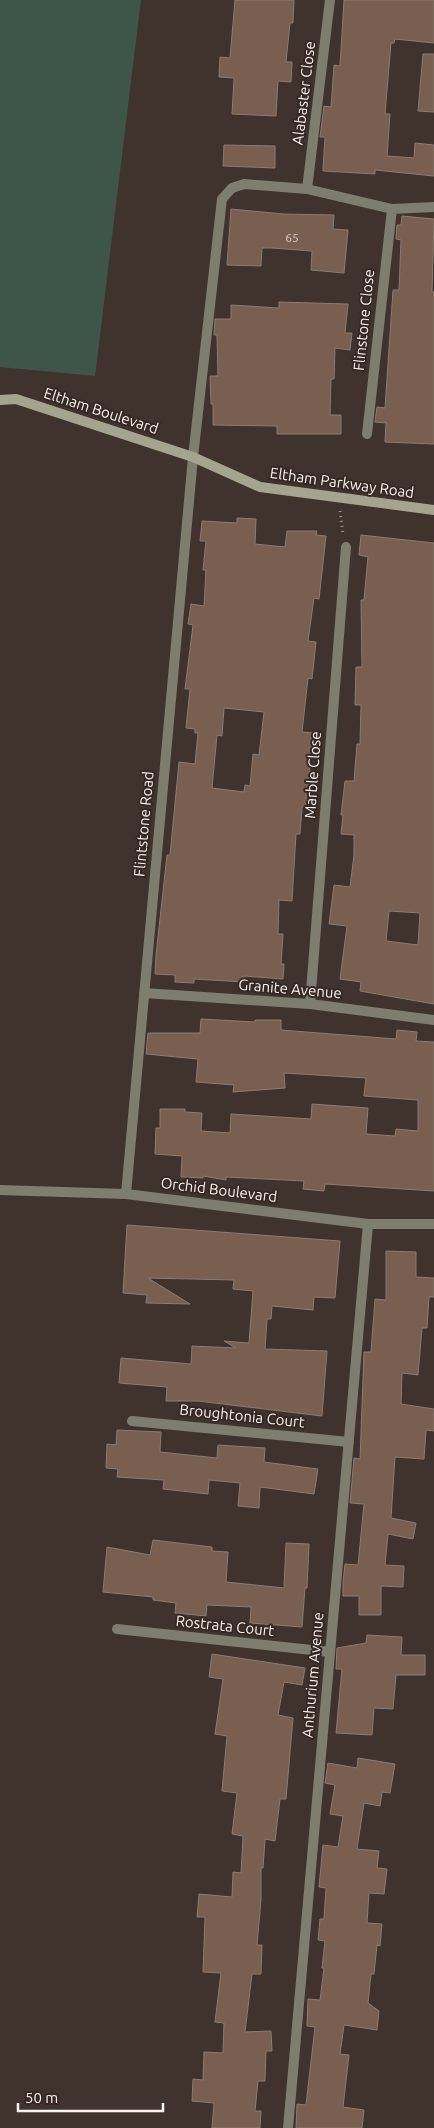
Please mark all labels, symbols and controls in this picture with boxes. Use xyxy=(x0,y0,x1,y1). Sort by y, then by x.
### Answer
street label: Alabaster Close xyxy=(289,40,318,146)
house number: 65 xyxy=(285,231,299,244)
street label: Flinstone Close xyxy=(350,268,377,372)
street label: Eltham Boulevard xyxy=(42,384,161,437)
street label: Eltham Parkway Road xyxy=(269,464,415,501)
street label: Marble Close xyxy=(301,731,324,819)
street label: Flintstone Road xyxy=(130,770,157,877)
street label: Granite Avenue xyxy=(238,976,342,1001)
street label: Orchid Boulevard xyxy=(160,1174,278,1205)
street label: Broughtonia Court xyxy=(179,1400,306,1431)
street label: Anthurium Avenue xyxy=(299,1611,326,1739)
street label: Rostrata Court xyxy=(175,1612,275,1639)
scale bar xyxy=(18,2080,162,2112)
text: 50 m xyxy=(25,2089,58,2106)

